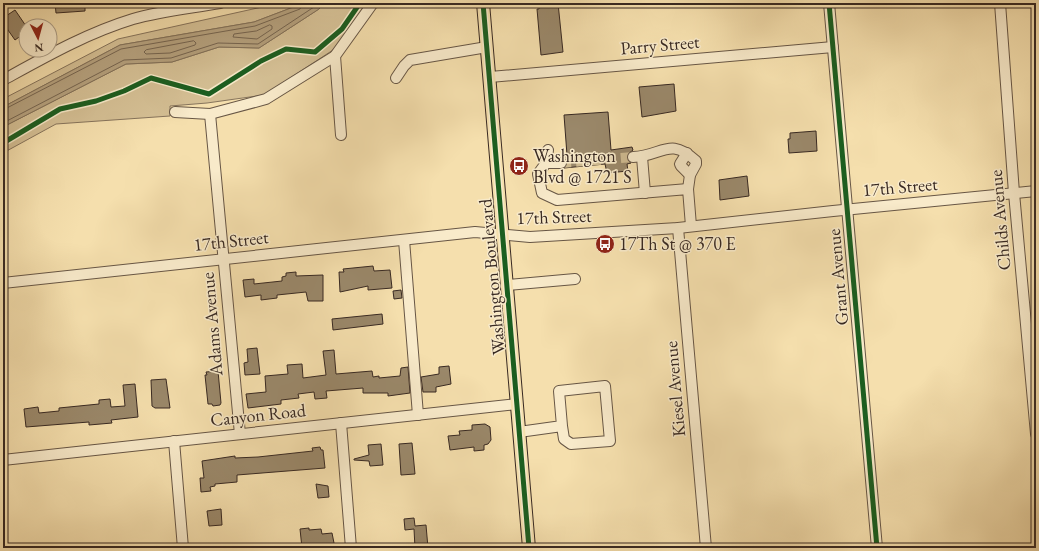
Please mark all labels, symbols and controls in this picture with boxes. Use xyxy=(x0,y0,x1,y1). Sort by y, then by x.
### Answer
north arrow xyxy=(18,18,58,58)
street label: Parry Street xyxy=(619,30,701,59)
text: N xyxy=(34,41,44,55)
place label: Washington Blvd @ 1721 S xyxy=(533,144,632,188)
bus stop icon: Washington Blvd @ 1721 S xyxy=(508,155,530,177)
street label: Childs Avenue xyxy=(984,169,1015,271)
street label: 17th Street xyxy=(861,172,939,201)
street label: Washington Boulevard xyxy=(473,197,510,356)
street label: 17th Street xyxy=(516,204,592,229)
street label: 17th Street xyxy=(192,225,270,256)
street label: Grant Avenue xyxy=(822,228,853,326)
place label: 17Th St @ 370 E xyxy=(619,232,736,255)
bus stop icon: 17Th St @ 370 E xyxy=(594,233,616,255)
street label: Adams Avenue xyxy=(196,271,228,378)
street label: Kiesel Avenue xyxy=(659,340,690,438)
street label: Canyon Road xyxy=(209,398,308,431)

